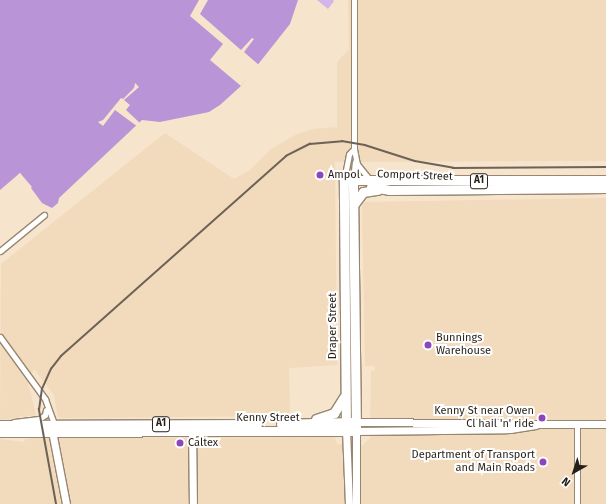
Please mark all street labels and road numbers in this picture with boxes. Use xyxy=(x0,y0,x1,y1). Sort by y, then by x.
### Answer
street label: Comport Street xyxy=(377,168,453,184)
road number: A1 xyxy=(469,173,489,189)
street label: Draper Street xyxy=(326,293,340,359)
street label: Kenny Street xyxy=(236,411,300,425)
road number: A1 xyxy=(151,416,171,432)

